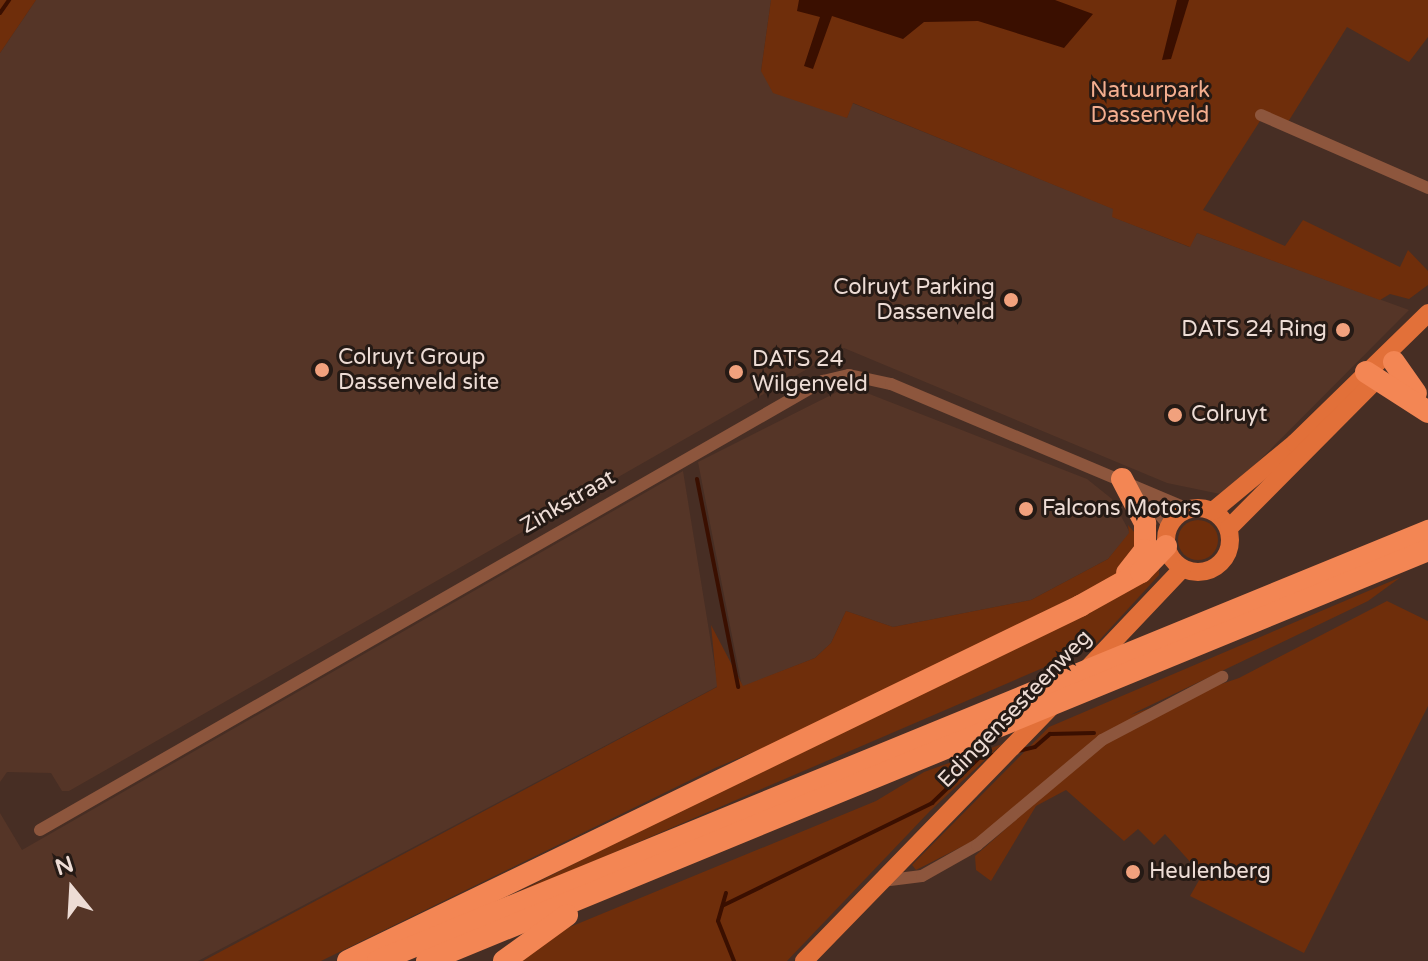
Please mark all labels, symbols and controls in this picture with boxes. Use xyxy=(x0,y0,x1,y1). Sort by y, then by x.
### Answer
park label: Natuurpark Dassenveld xyxy=(1090,77,1210,128)
place label: Colruyt Parking Dassenveld xyxy=(833,274,995,326)
marker: Colruyt Parking Dassenveld xyxy=(1002,291,1020,309)
place label: DATS 24 Ring xyxy=(1181,317,1327,343)
marker: DATS 24 Ring xyxy=(1334,321,1352,339)
place label: Colruyt Group Dassenveld site xyxy=(338,344,499,396)
place label: DATS 24 Wilgenveld xyxy=(752,346,868,398)
marker: Colruyt Group Dassenveld site xyxy=(313,361,331,379)
marker: DATS 24 Wilgenveld xyxy=(727,363,745,381)
place label: Colruyt xyxy=(1191,402,1267,428)
marker: Colruyt xyxy=(1166,406,1184,424)
street label: Zinkstraat xyxy=(516,464,620,540)
place label: Falcons Motors xyxy=(1042,496,1201,522)
marker: Falcons Motors xyxy=(1017,500,1035,518)
street label: Edingensesteenweg xyxy=(933,624,1097,794)
north arrow xyxy=(32,849,112,929)
text: N xyxy=(52,851,77,881)
place label: Heulenberg xyxy=(1149,859,1271,885)
marker: Heulenberg xyxy=(1124,863,1142,881)

